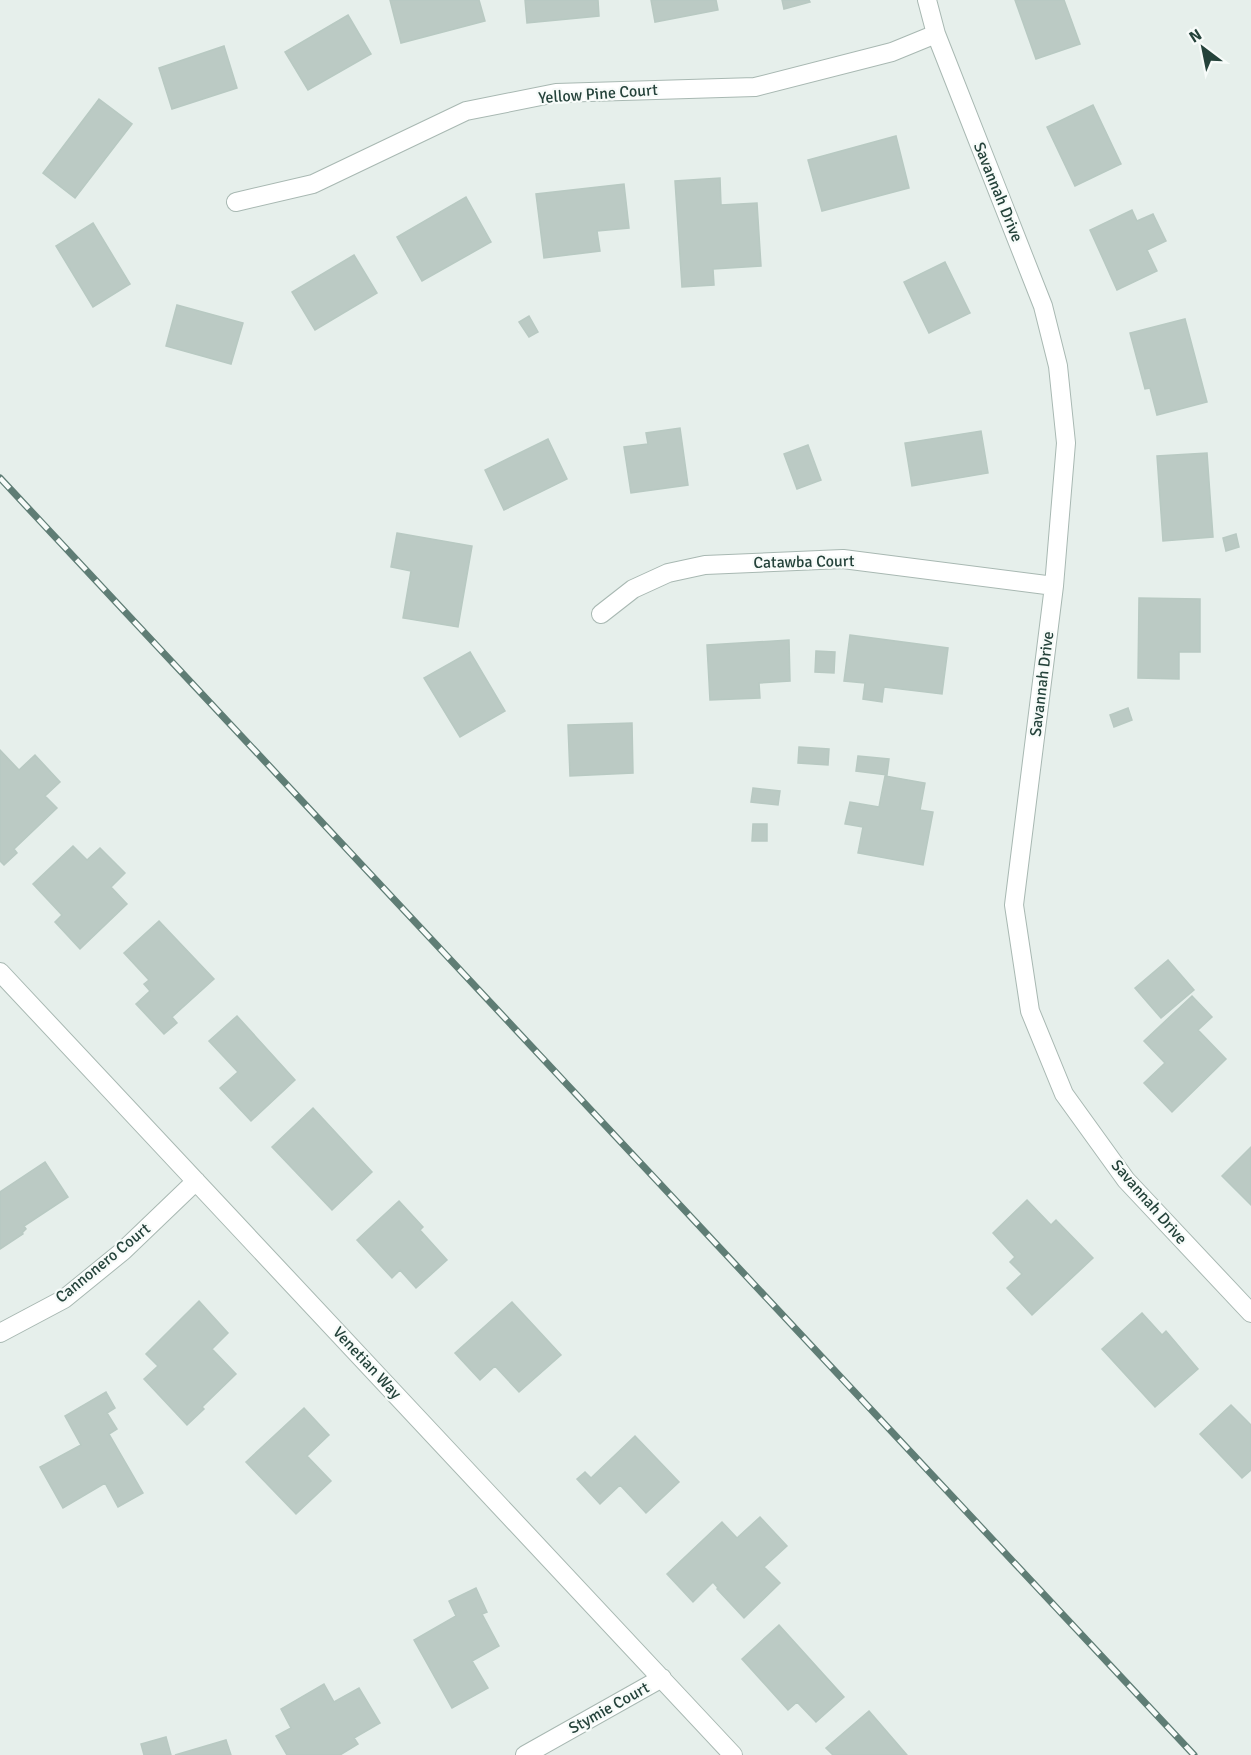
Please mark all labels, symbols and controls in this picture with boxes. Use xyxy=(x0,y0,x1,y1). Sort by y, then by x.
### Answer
north arrow xyxy=(1173,18,1233,78)
text: N xyxy=(1186,25,1206,48)
street label: Yellow Pine Court xyxy=(538,80,659,108)
street label: Savannah Drive xyxy=(969,139,1027,245)
street label: Catawba Court xyxy=(753,551,855,573)
street label: Savannah Drive xyxy=(1026,630,1058,738)
street label: Savannah Drive xyxy=(1107,1156,1191,1248)
street label: Cannonero Court xyxy=(52,1218,155,1307)
street label: Venetian Way xyxy=(328,1323,406,1404)
street label: Stymie Court xyxy=(565,1677,653,1738)

